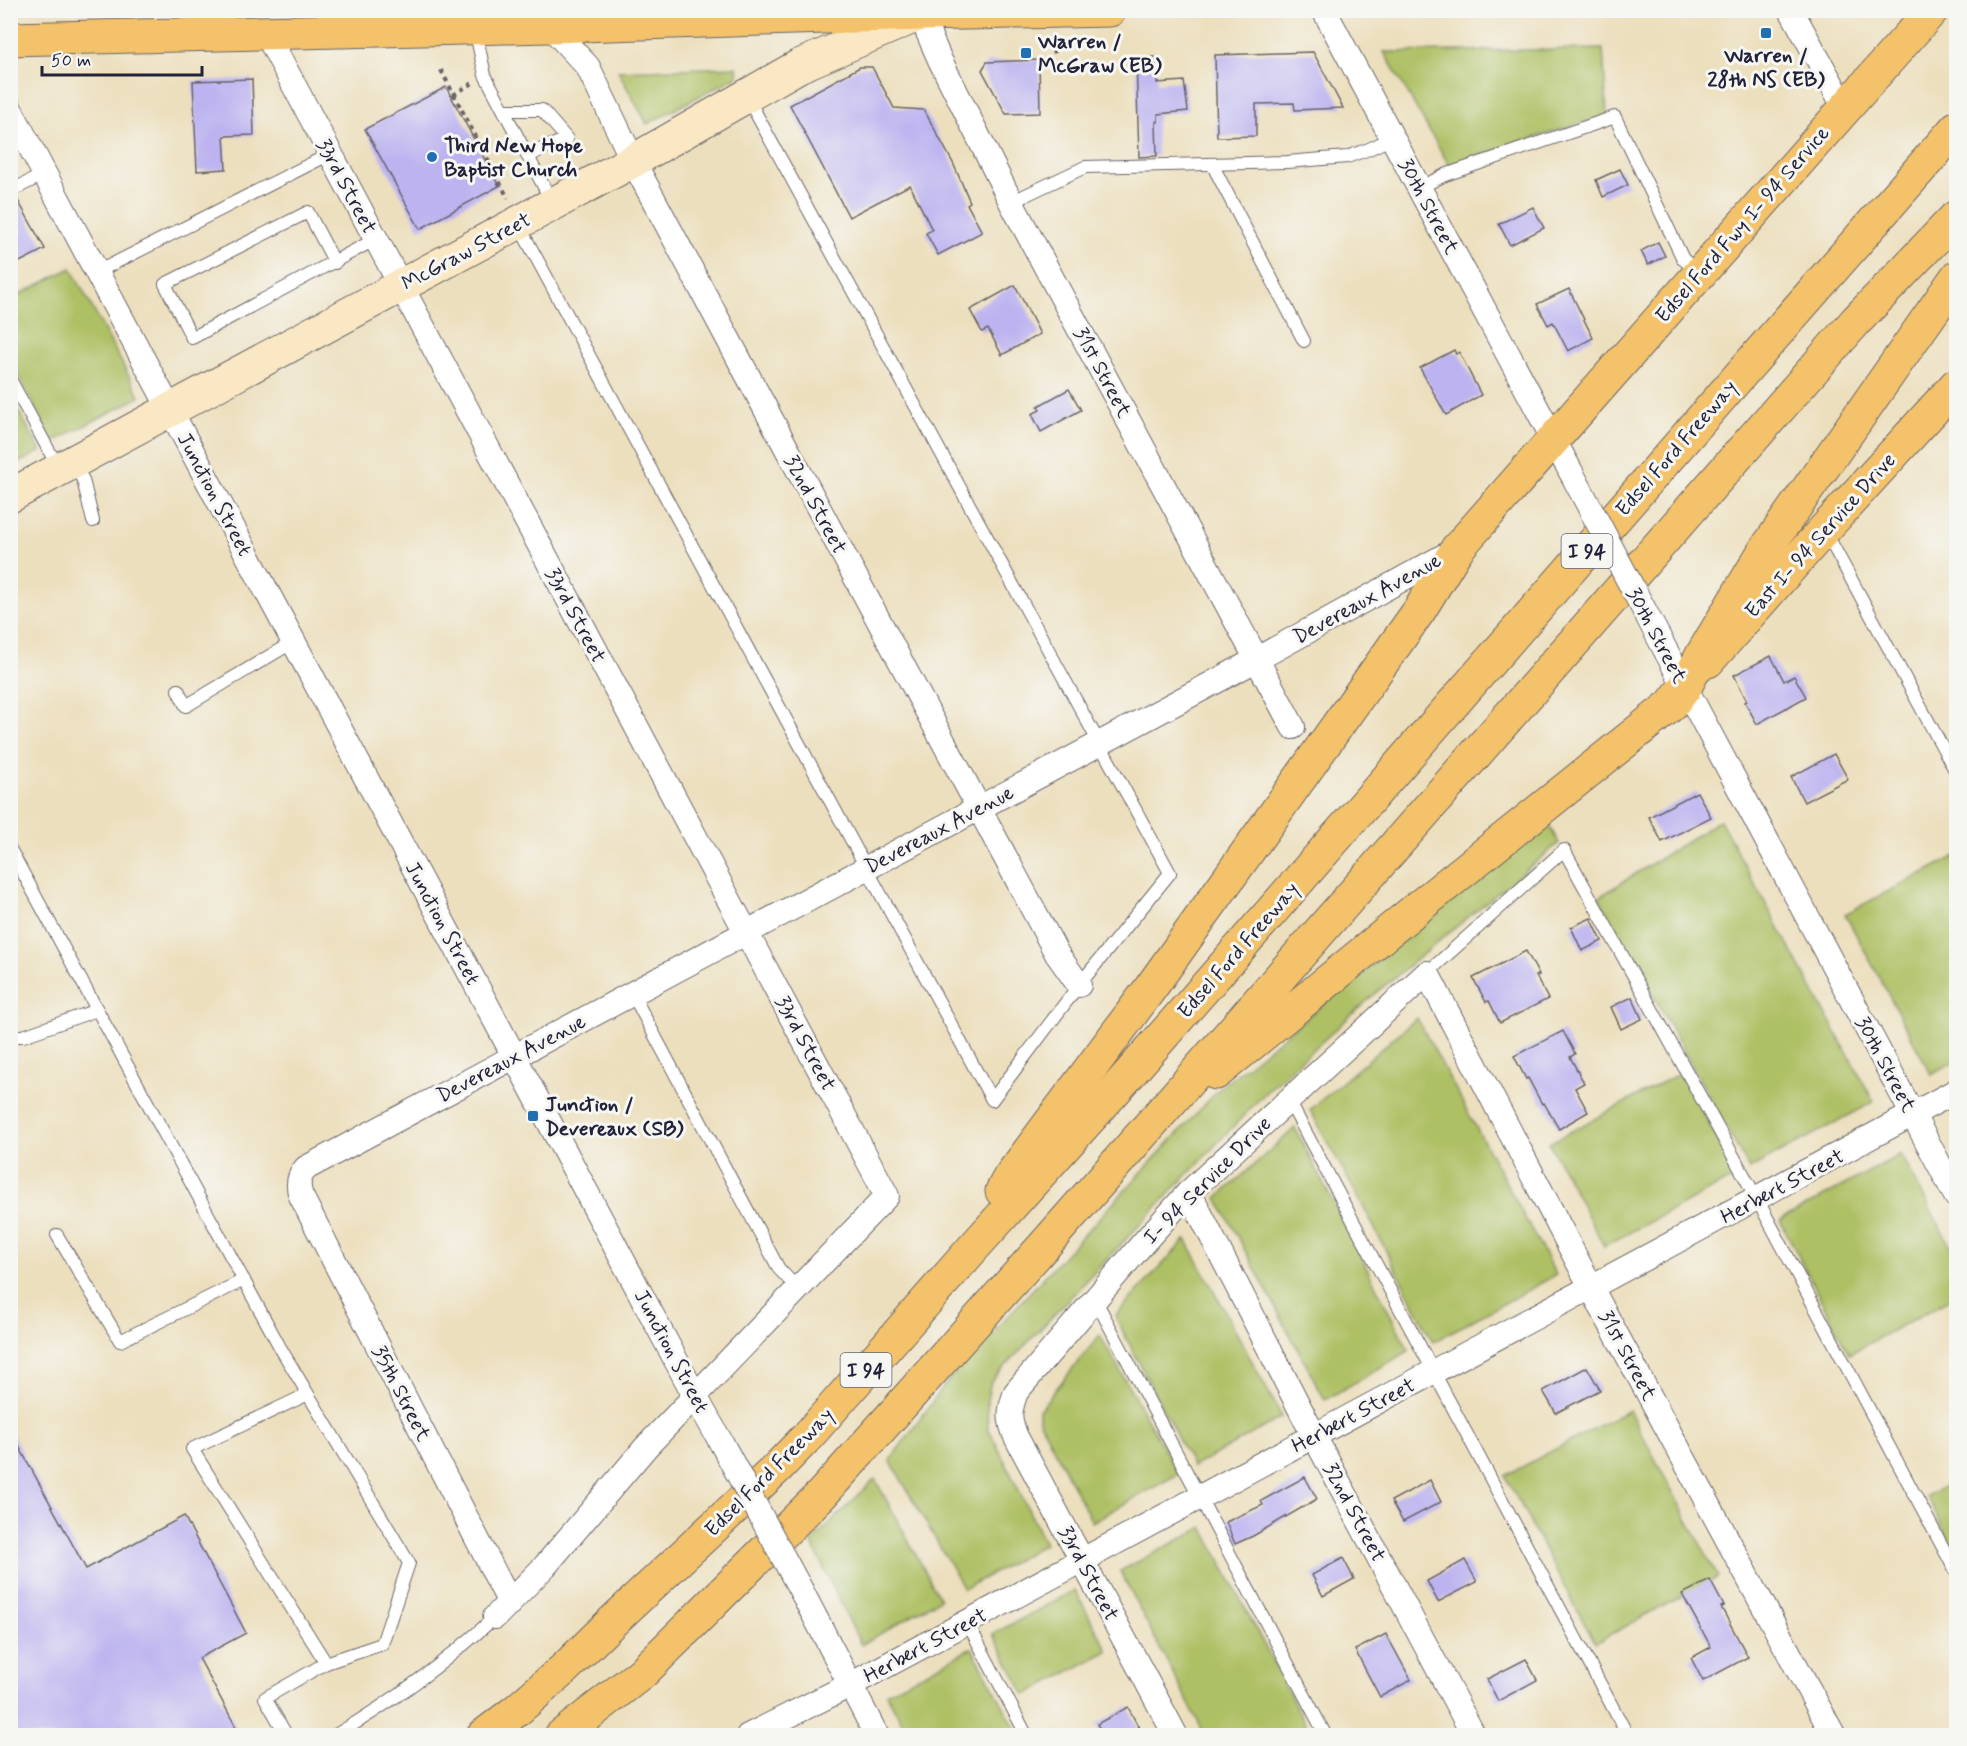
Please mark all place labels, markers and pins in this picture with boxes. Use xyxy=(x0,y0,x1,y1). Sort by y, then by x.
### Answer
marker: Warren / 28th NS (EB) xyxy=(1759,26,1773,40)
place label: Warren / McGraw (EB) xyxy=(1037,28,1162,80)
place label: Warren / 28th NS (EB) xyxy=(1707,42,1825,94)
marker: Warren / McGraw (EB) xyxy=(1019,46,1033,60)
place label: Third New Hope Baptist Church xyxy=(444,132,583,184)
marker: Third New Hope Baptist Church xyxy=(425,150,439,164)
place label: Junction / Devereaux (SB) xyxy=(545,1091,684,1143)
marker: Junction / Devereaux (SB) xyxy=(526,1109,540,1123)

